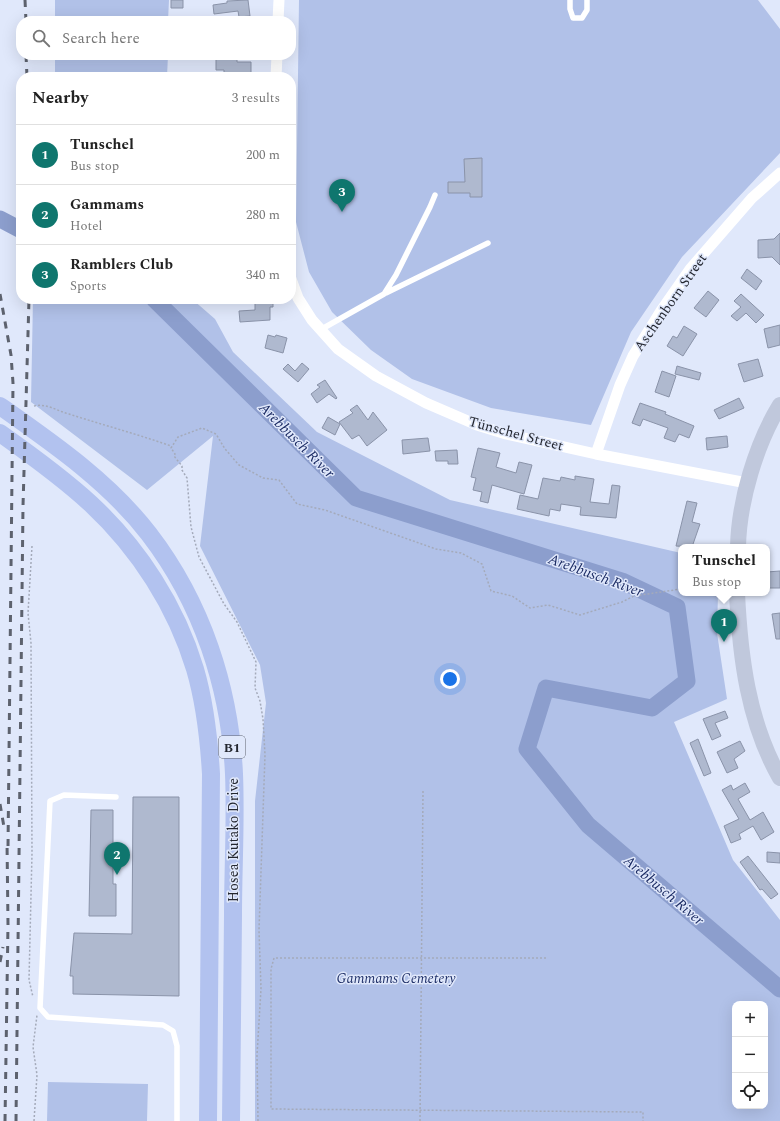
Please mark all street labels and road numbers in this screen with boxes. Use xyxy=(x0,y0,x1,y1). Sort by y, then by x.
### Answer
street label: Aschenborn Street xyxy=(629,249,712,356)
street label: Tünschel Street xyxy=(466,411,566,456)
road number: B1 xyxy=(219,736,245,758)
street label: Hosea Kutako Drive xyxy=(223,778,244,902)

